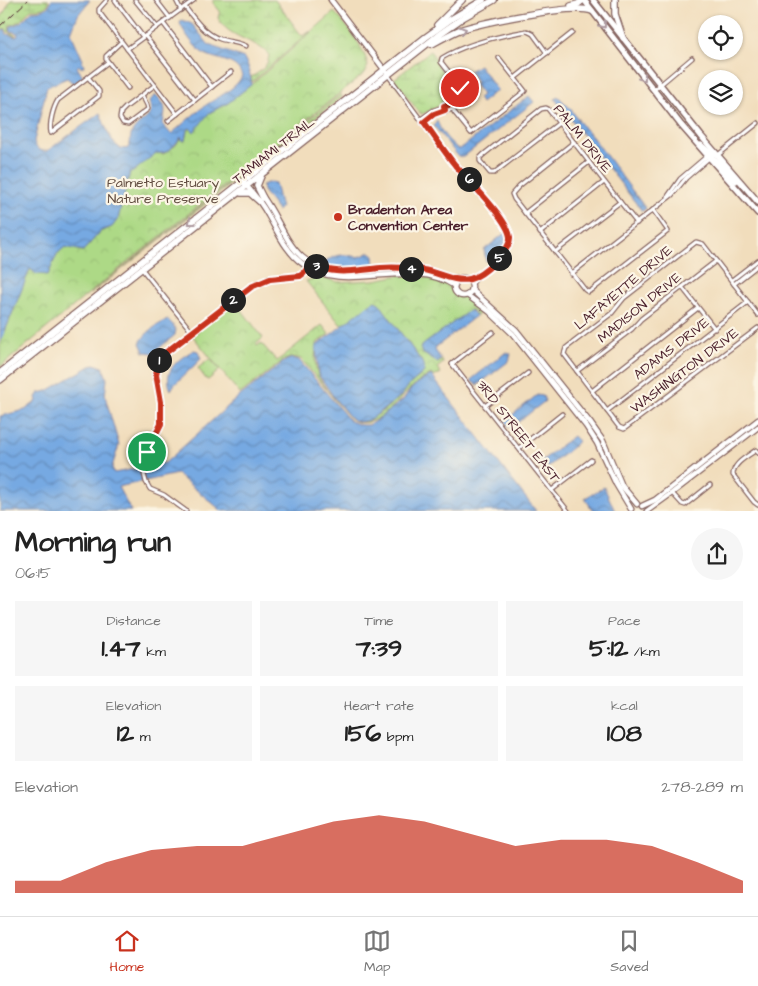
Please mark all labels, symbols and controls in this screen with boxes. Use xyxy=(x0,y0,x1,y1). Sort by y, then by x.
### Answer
map controls xyxy=(698,15,743,115)
button: locate xyxy=(698,15,743,60)
one-way arrow xyxy=(597,19,605,28)
one-way arrow xyxy=(458,25,466,35)
pin xyxy=(439,67,481,109)
button: layers xyxy=(698,70,743,115)
one-way arrow xyxy=(637,72,646,81)
icon: check xyxy=(446,74,474,102)
street label: PALM DRIVE xyxy=(548,100,617,178)
street label: TAMIAMI TRAIL xyxy=(228,112,319,189)
pin: 6 xyxy=(456,166,482,192)
text: 6 xyxy=(465,169,474,189)
park label: Palmetto Estuary Nature Preserve xyxy=(107,173,219,209)
place label: Bradenton Area Convention Center xyxy=(348,200,469,236)
marker: Bradenton Area Convention Center xyxy=(332,211,344,223)
one-way arrow xyxy=(188,216,197,224)
street label: LAFAYETTE DRIVE xyxy=(570,240,678,335)
pin: 5 xyxy=(486,246,512,270)
text: 5 xyxy=(495,248,504,268)
pin: 3 xyxy=(304,254,328,278)
text: 3 xyxy=(313,256,320,276)
pin: 4 xyxy=(398,256,424,282)
text: 4 xyxy=(407,259,416,279)
street label: MADISON DRIVE xyxy=(593,267,686,348)
pin: 2 xyxy=(220,288,246,312)
text: 2 xyxy=(229,290,238,310)
street label: ADAMS DRIVE xyxy=(629,312,714,385)
street label: WASHINGTON DRIVE xyxy=(626,323,743,418)
pin: 1 xyxy=(146,348,172,372)
text: 1 xyxy=(159,350,160,370)
street label: 3RD STREET EAST xyxy=(472,376,565,487)
pin xyxy=(126,431,168,473)
icon: arrive xyxy=(133,438,161,466)
text: Morning run xyxy=(15,523,171,562)
button: share xyxy=(691,528,743,580)
text: 06:15 xyxy=(15,562,51,584)
text: Distance xyxy=(106,611,161,631)
text: Time xyxy=(364,611,394,631)
text: Pace xyxy=(608,611,641,631)
text: 1.47 xyxy=(102,631,141,666)
text: 7:39 xyxy=(356,631,402,666)
text: 5:12 xyxy=(589,631,628,666)
text: km xyxy=(141,642,166,662)
text: /km xyxy=(628,642,660,662)
text: Elevation xyxy=(106,696,161,716)
text: Heart rate xyxy=(344,696,414,716)
text: kcal xyxy=(611,696,638,716)
text: 12 xyxy=(117,716,134,751)
text: 156 xyxy=(345,716,381,751)
text: 108 xyxy=(607,716,642,751)
text: m xyxy=(134,727,151,747)
text: bpm xyxy=(381,727,413,747)
text: Elevation xyxy=(15,776,78,798)
text: 278–289 m xyxy=(661,776,743,798)
tab: Home xyxy=(110,927,144,977)
tab: Map xyxy=(363,927,391,977)
tab: Saved xyxy=(610,927,648,977)

